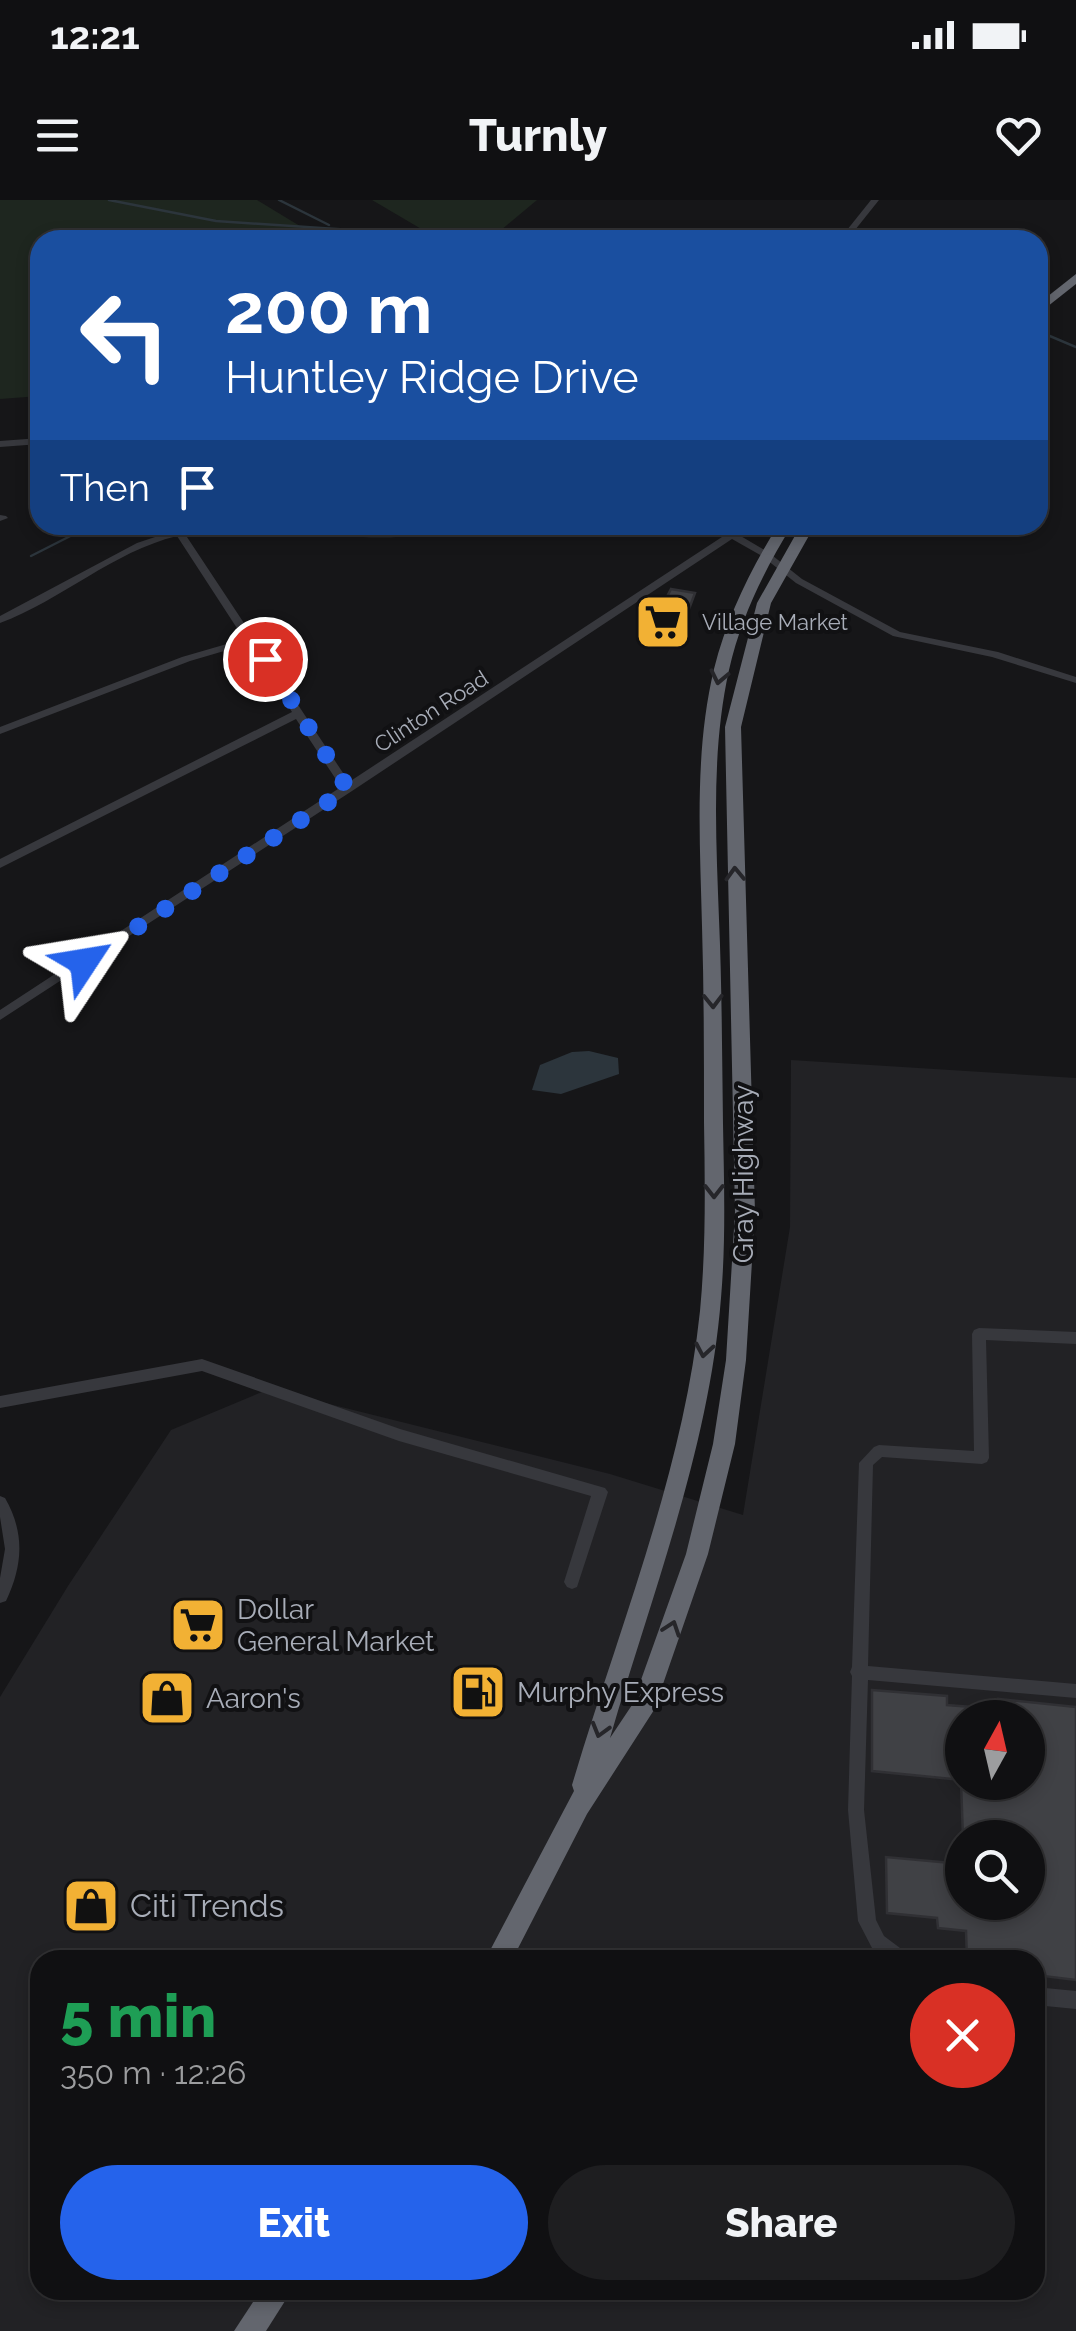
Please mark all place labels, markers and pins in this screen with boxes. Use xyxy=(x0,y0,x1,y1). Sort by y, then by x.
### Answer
supermarket icon: Village Market xyxy=(633,592,693,652)
place label: Village Market xyxy=(702,609,849,635)
pin xyxy=(223,617,308,702)
place label: Dollar General Market xyxy=(237,1593,435,1658)
supermarket icon: Dollar General Market xyxy=(168,1595,228,1655)
fuel station icon: Murphy Express xyxy=(448,1662,508,1722)
shop icon: Aaron's xyxy=(137,1668,197,1728)
place label: Murphy Express xyxy=(517,1676,724,1709)
place label: Aaron's xyxy=(206,1682,301,1715)
shop icon: Citi Trends xyxy=(61,1876,121,1936)
place label: Citi Trends xyxy=(130,1887,284,1924)

